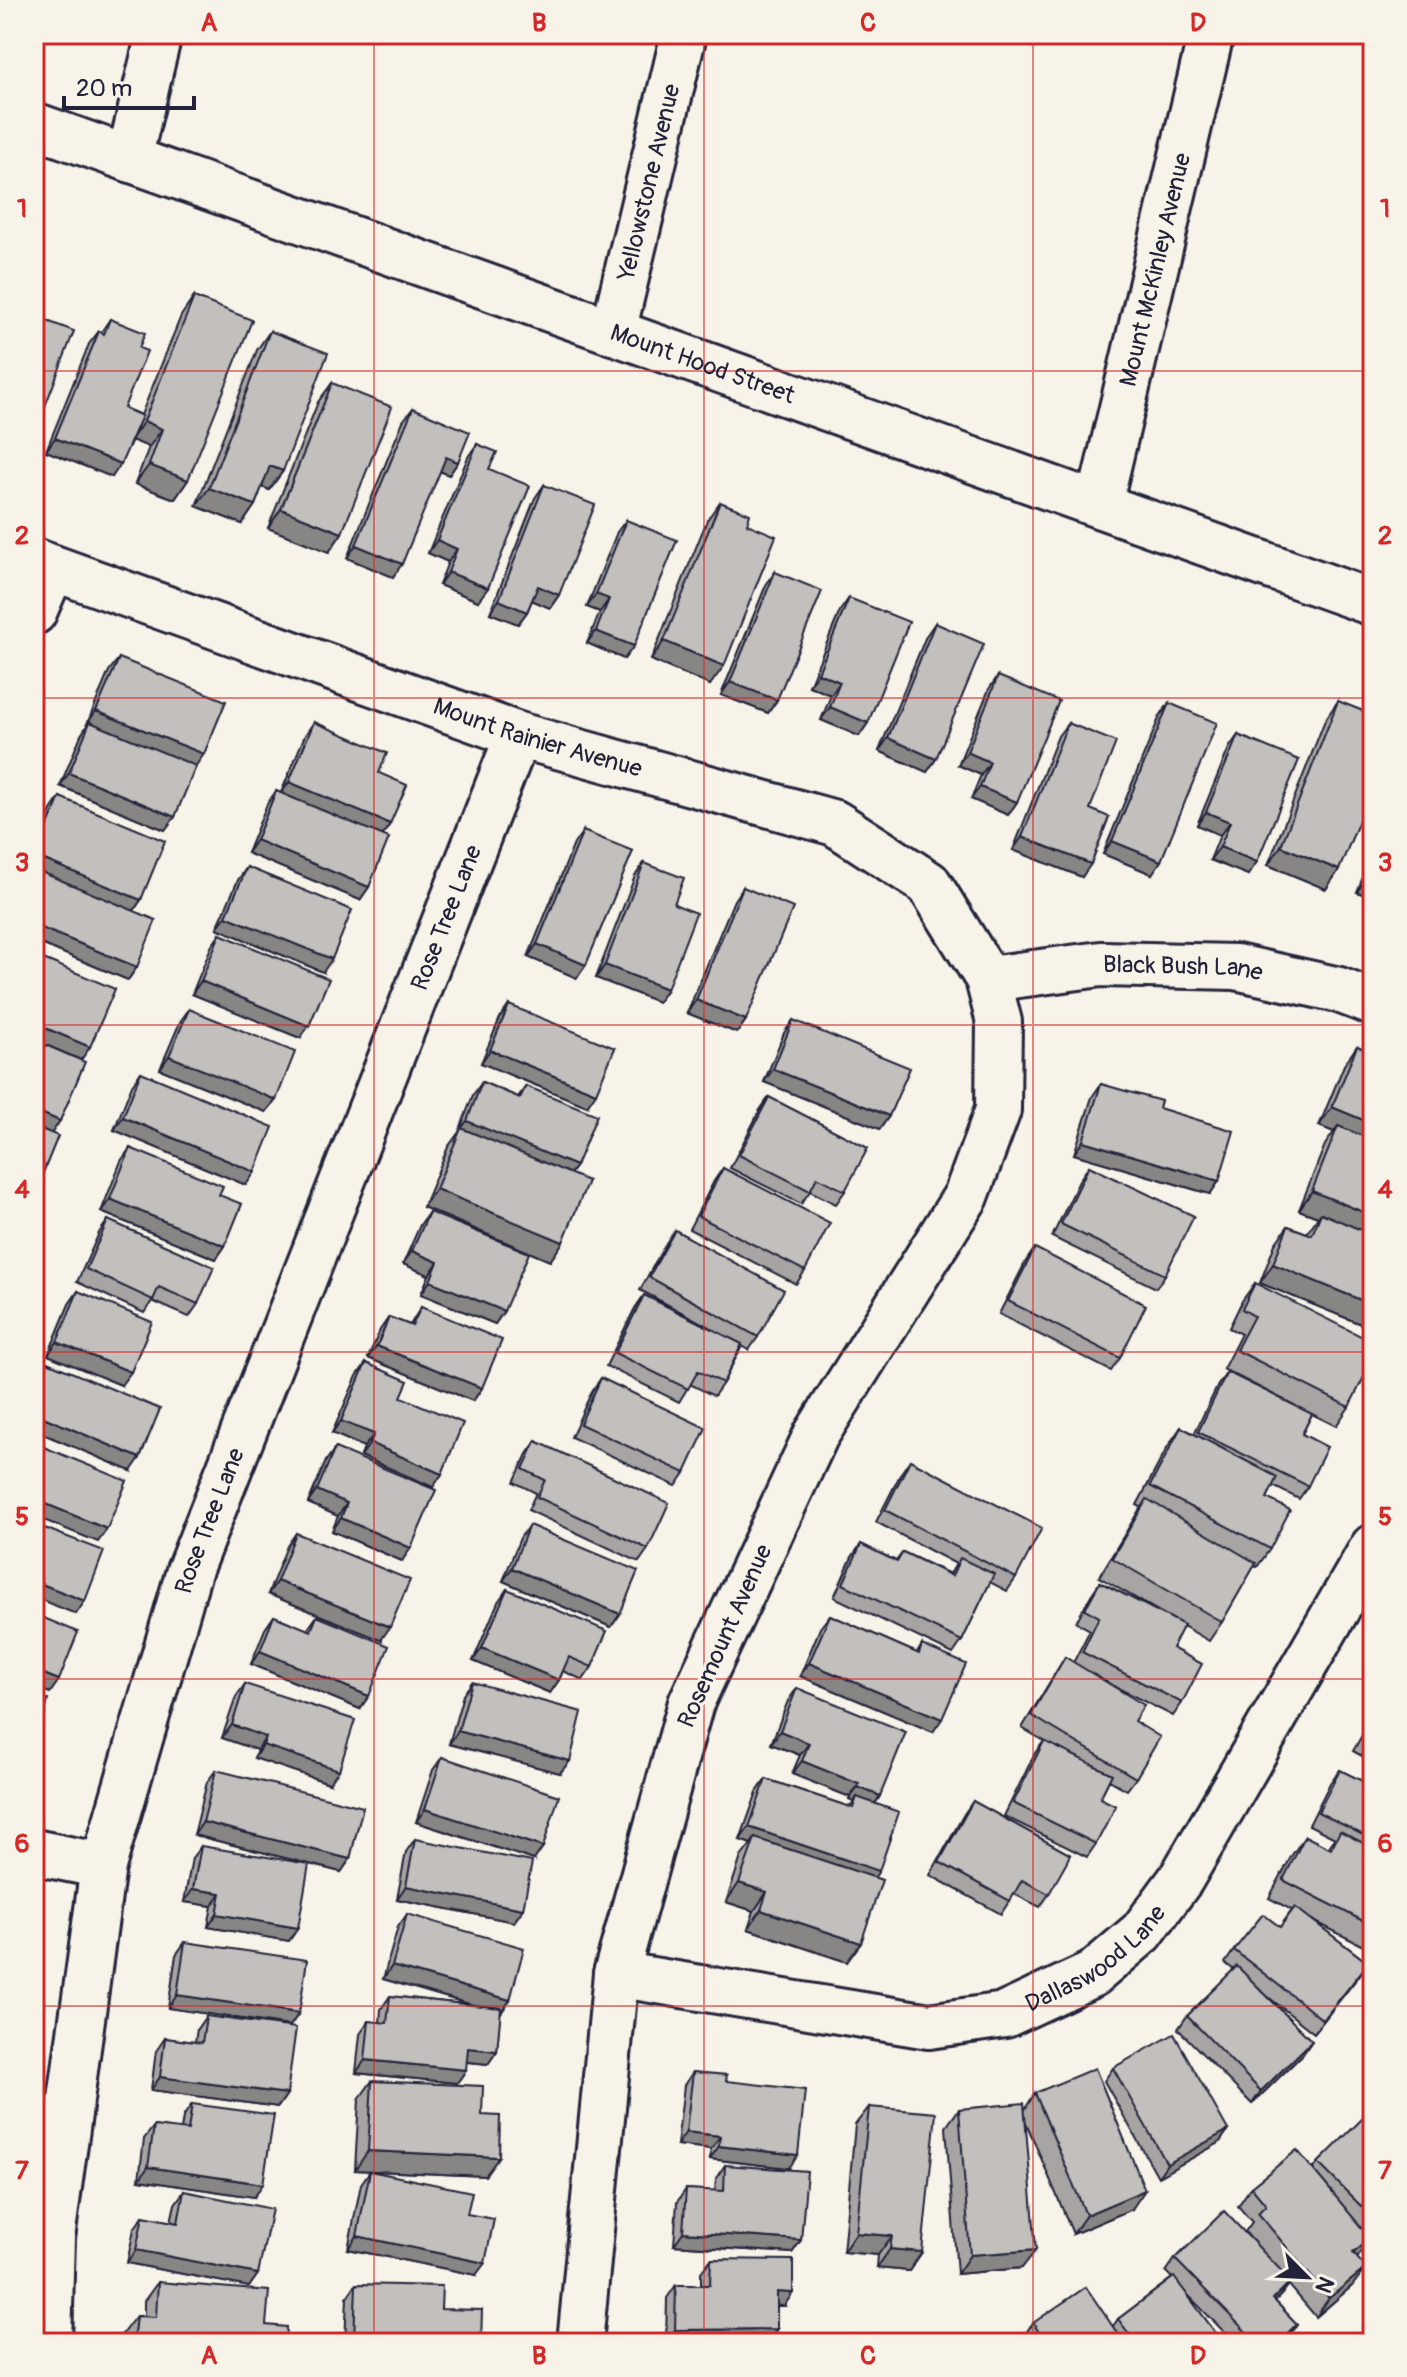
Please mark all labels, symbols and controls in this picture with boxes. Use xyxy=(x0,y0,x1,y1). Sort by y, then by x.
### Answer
text: A xyxy=(201,7,218,39)
text: B xyxy=(532,7,546,39)
text: C xyxy=(860,7,876,39)
text: D xyxy=(1190,7,1206,39)
scale bar xyxy=(64,60,194,110)
text: 20 m xyxy=(76,74,132,103)
street label: Yellowstone Avenue xyxy=(611,81,686,284)
street label: Mount McKinley Avenue xyxy=(1113,150,1197,389)
text: 1 xyxy=(17,193,27,225)
text: 1 xyxy=(1380,193,1390,225)
street label: Mount Hood Street xyxy=(607,317,799,410)
text: 2 xyxy=(15,520,29,552)
text: 2 xyxy=(1378,520,1392,552)
street label: Mount Rainier Avenue xyxy=(430,691,646,783)
street label: Rose Tree Lane xyxy=(405,841,488,994)
text: 3 xyxy=(15,847,29,879)
text: 3 xyxy=(1378,847,1392,879)
street label: Black Bush Lane xyxy=(1103,950,1266,987)
text: 4 xyxy=(14,1174,30,1206)
text: 4 xyxy=(1377,1174,1393,1206)
street label: Rose Tree Lane xyxy=(169,1444,251,1597)
text: 5 xyxy=(15,1501,29,1533)
text: 5 xyxy=(1378,1501,1392,1533)
street label: Rosemount Avenue xyxy=(672,1540,778,1732)
text: 6 xyxy=(14,1828,30,1860)
text: 6 xyxy=(1377,1828,1393,1860)
street label: Dallaswood Lane xyxy=(1021,1899,1172,2018)
text: 7 xyxy=(15,2155,29,2187)
text: 7 xyxy=(1378,2155,1392,2187)
north arrow xyxy=(1267,2237,1347,2317)
text: N xyxy=(1308,2272,1340,2297)
text: A xyxy=(201,2340,218,2372)
text: B xyxy=(532,2340,546,2372)
text: C xyxy=(860,2340,876,2372)
text: D xyxy=(1190,2340,1206,2372)

